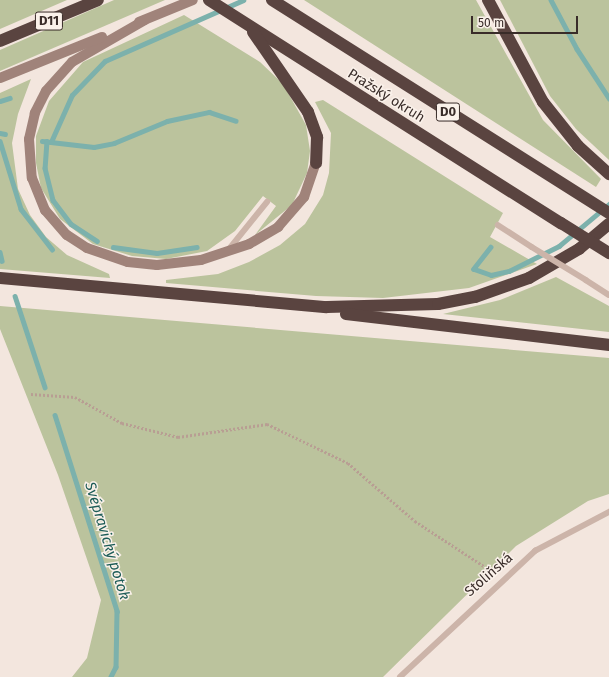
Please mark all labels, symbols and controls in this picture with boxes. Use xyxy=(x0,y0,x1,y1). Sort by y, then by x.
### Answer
scale bar xyxy=(473,8,580,34)
road number: D11 xyxy=(34,10,64,32)
text: 50 m xyxy=(478,16,504,30)
street label: Pražský okruh xyxy=(344,66,428,126)
road number: D0 xyxy=(435,101,461,123)
water label: Svépravický potok xyxy=(80,480,134,602)
street label: Stoliňská xyxy=(462,550,516,600)

